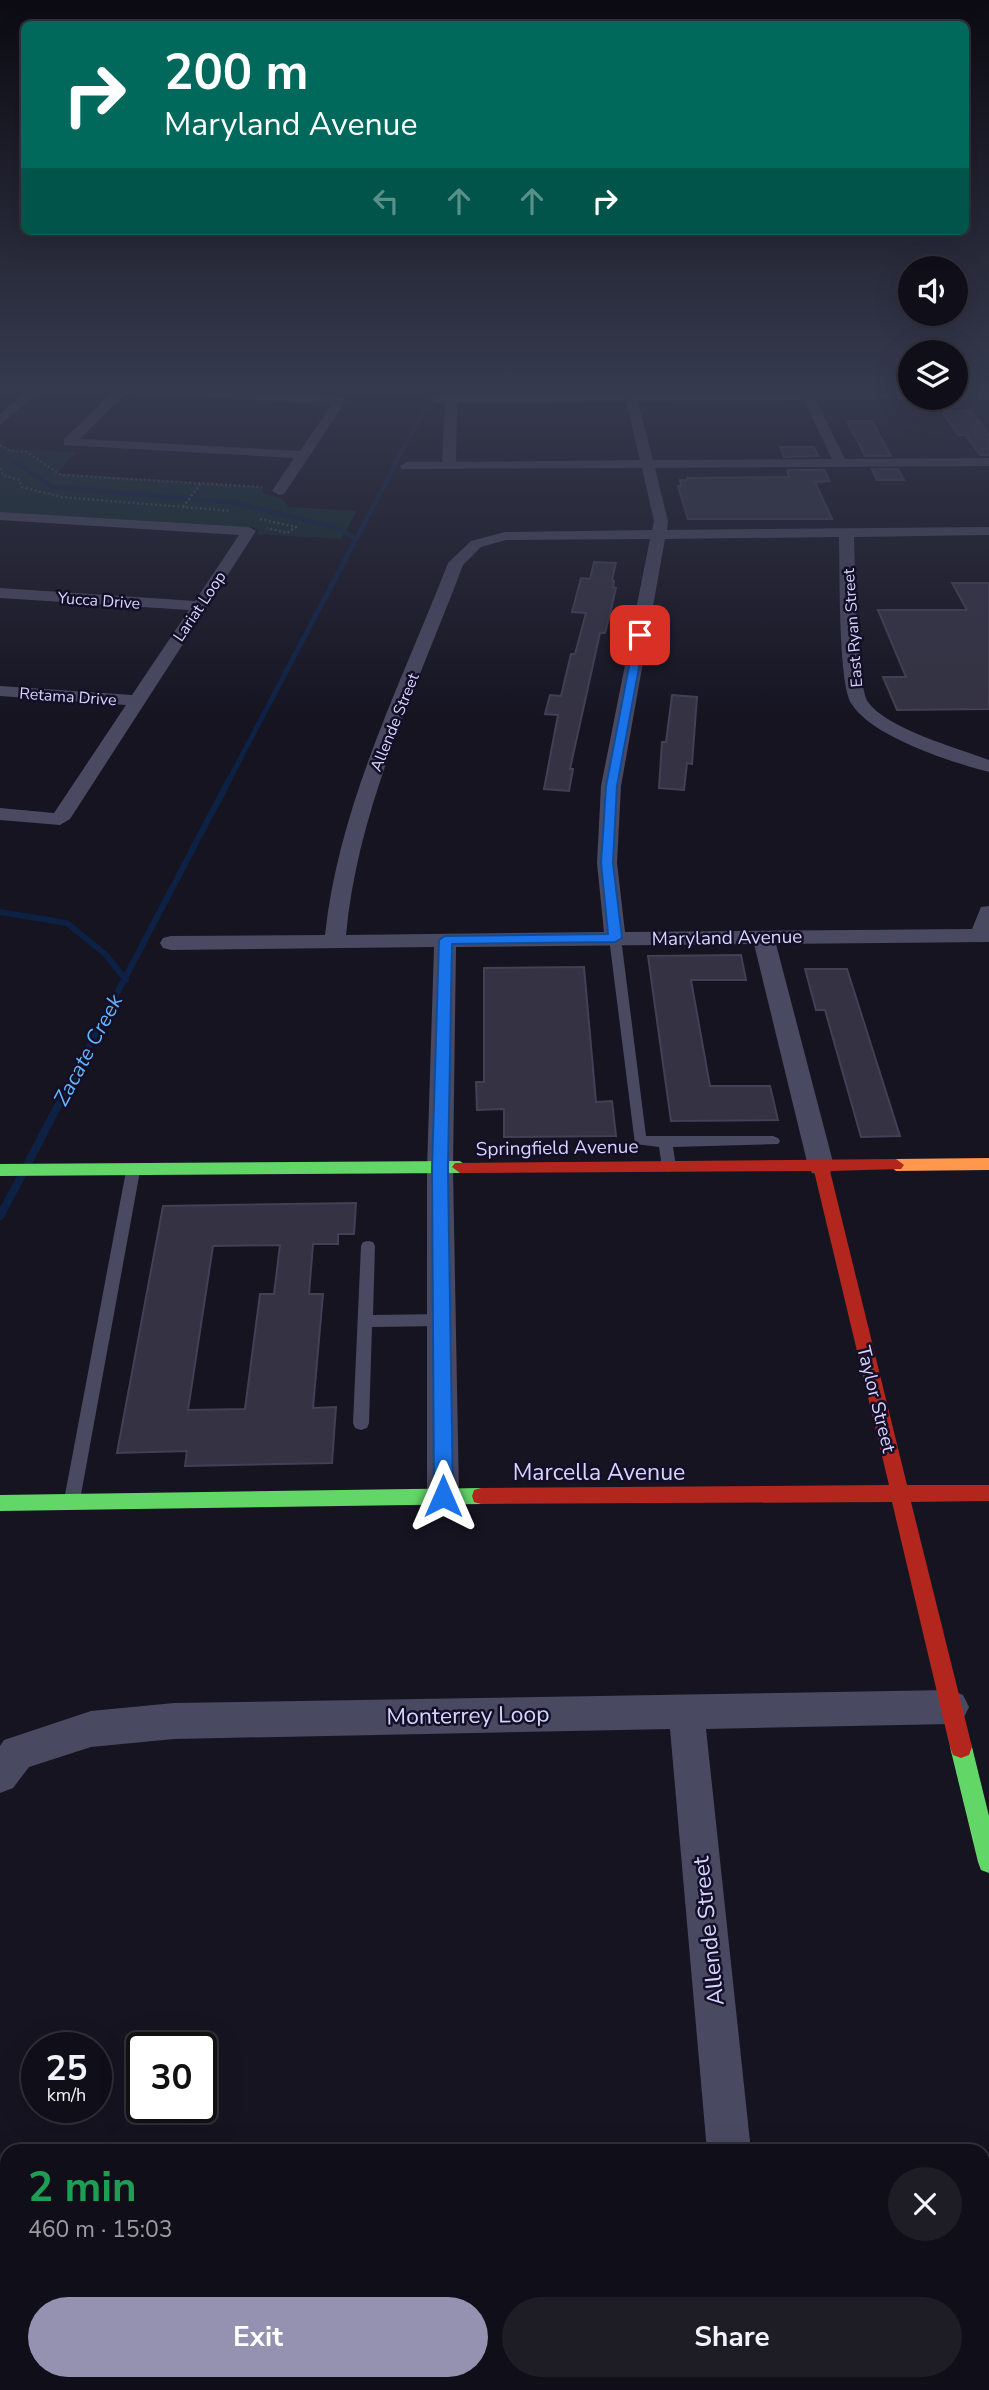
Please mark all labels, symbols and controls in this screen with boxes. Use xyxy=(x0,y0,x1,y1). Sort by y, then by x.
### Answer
text: 200 m xyxy=(164,39,308,106)
icon: right xyxy=(49,49,140,140)
text: Maryland Avenue xyxy=(164,103,418,146)
icon: left xyxy=(367,182,405,220)
icon: ahead xyxy=(440,182,478,220)
icon: ahead xyxy=(513,182,551,220)
icon: right xyxy=(586,182,624,220)
map controls xyxy=(898,256,968,410)
button: sound xyxy=(898,256,968,326)
button: layers xyxy=(898,340,968,410)
street label: Lariat Loop xyxy=(168,567,231,646)
street label: East Ryan Street xyxy=(838,567,868,688)
street label: Yucca Drive xyxy=(56,587,141,615)
pin xyxy=(610,605,670,665)
icon: arrive xyxy=(621,616,659,654)
street label: Allende Street xyxy=(365,670,425,775)
street label: Retama Drive xyxy=(19,683,117,711)
street label: Maryland Avenue xyxy=(652,924,803,952)
water label: Zacate Creek xyxy=(47,989,129,1111)
street label: Springfield Avenue xyxy=(475,1134,639,1162)
street label: Taylor Street xyxy=(850,1343,902,1456)
street label: Marcella Avenue xyxy=(513,1457,685,1488)
position arrow xyxy=(406,1459,480,1533)
street label: Monterrey Loop xyxy=(386,1699,550,1732)
street label: Allende Street xyxy=(685,1854,732,2007)
speed limit sign: 30 xyxy=(126,2032,217,2123)
text: 25 xyxy=(45,2045,88,2092)
text: km/h xyxy=(47,2083,86,2107)
text: 2 min xyxy=(28,2159,137,2216)
button: close xyxy=(888,2167,962,2241)
text: 460 m · 15:03 xyxy=(28,2214,173,2245)
button: Exit xyxy=(28,2297,488,2377)
button: Share xyxy=(502,2297,962,2377)

